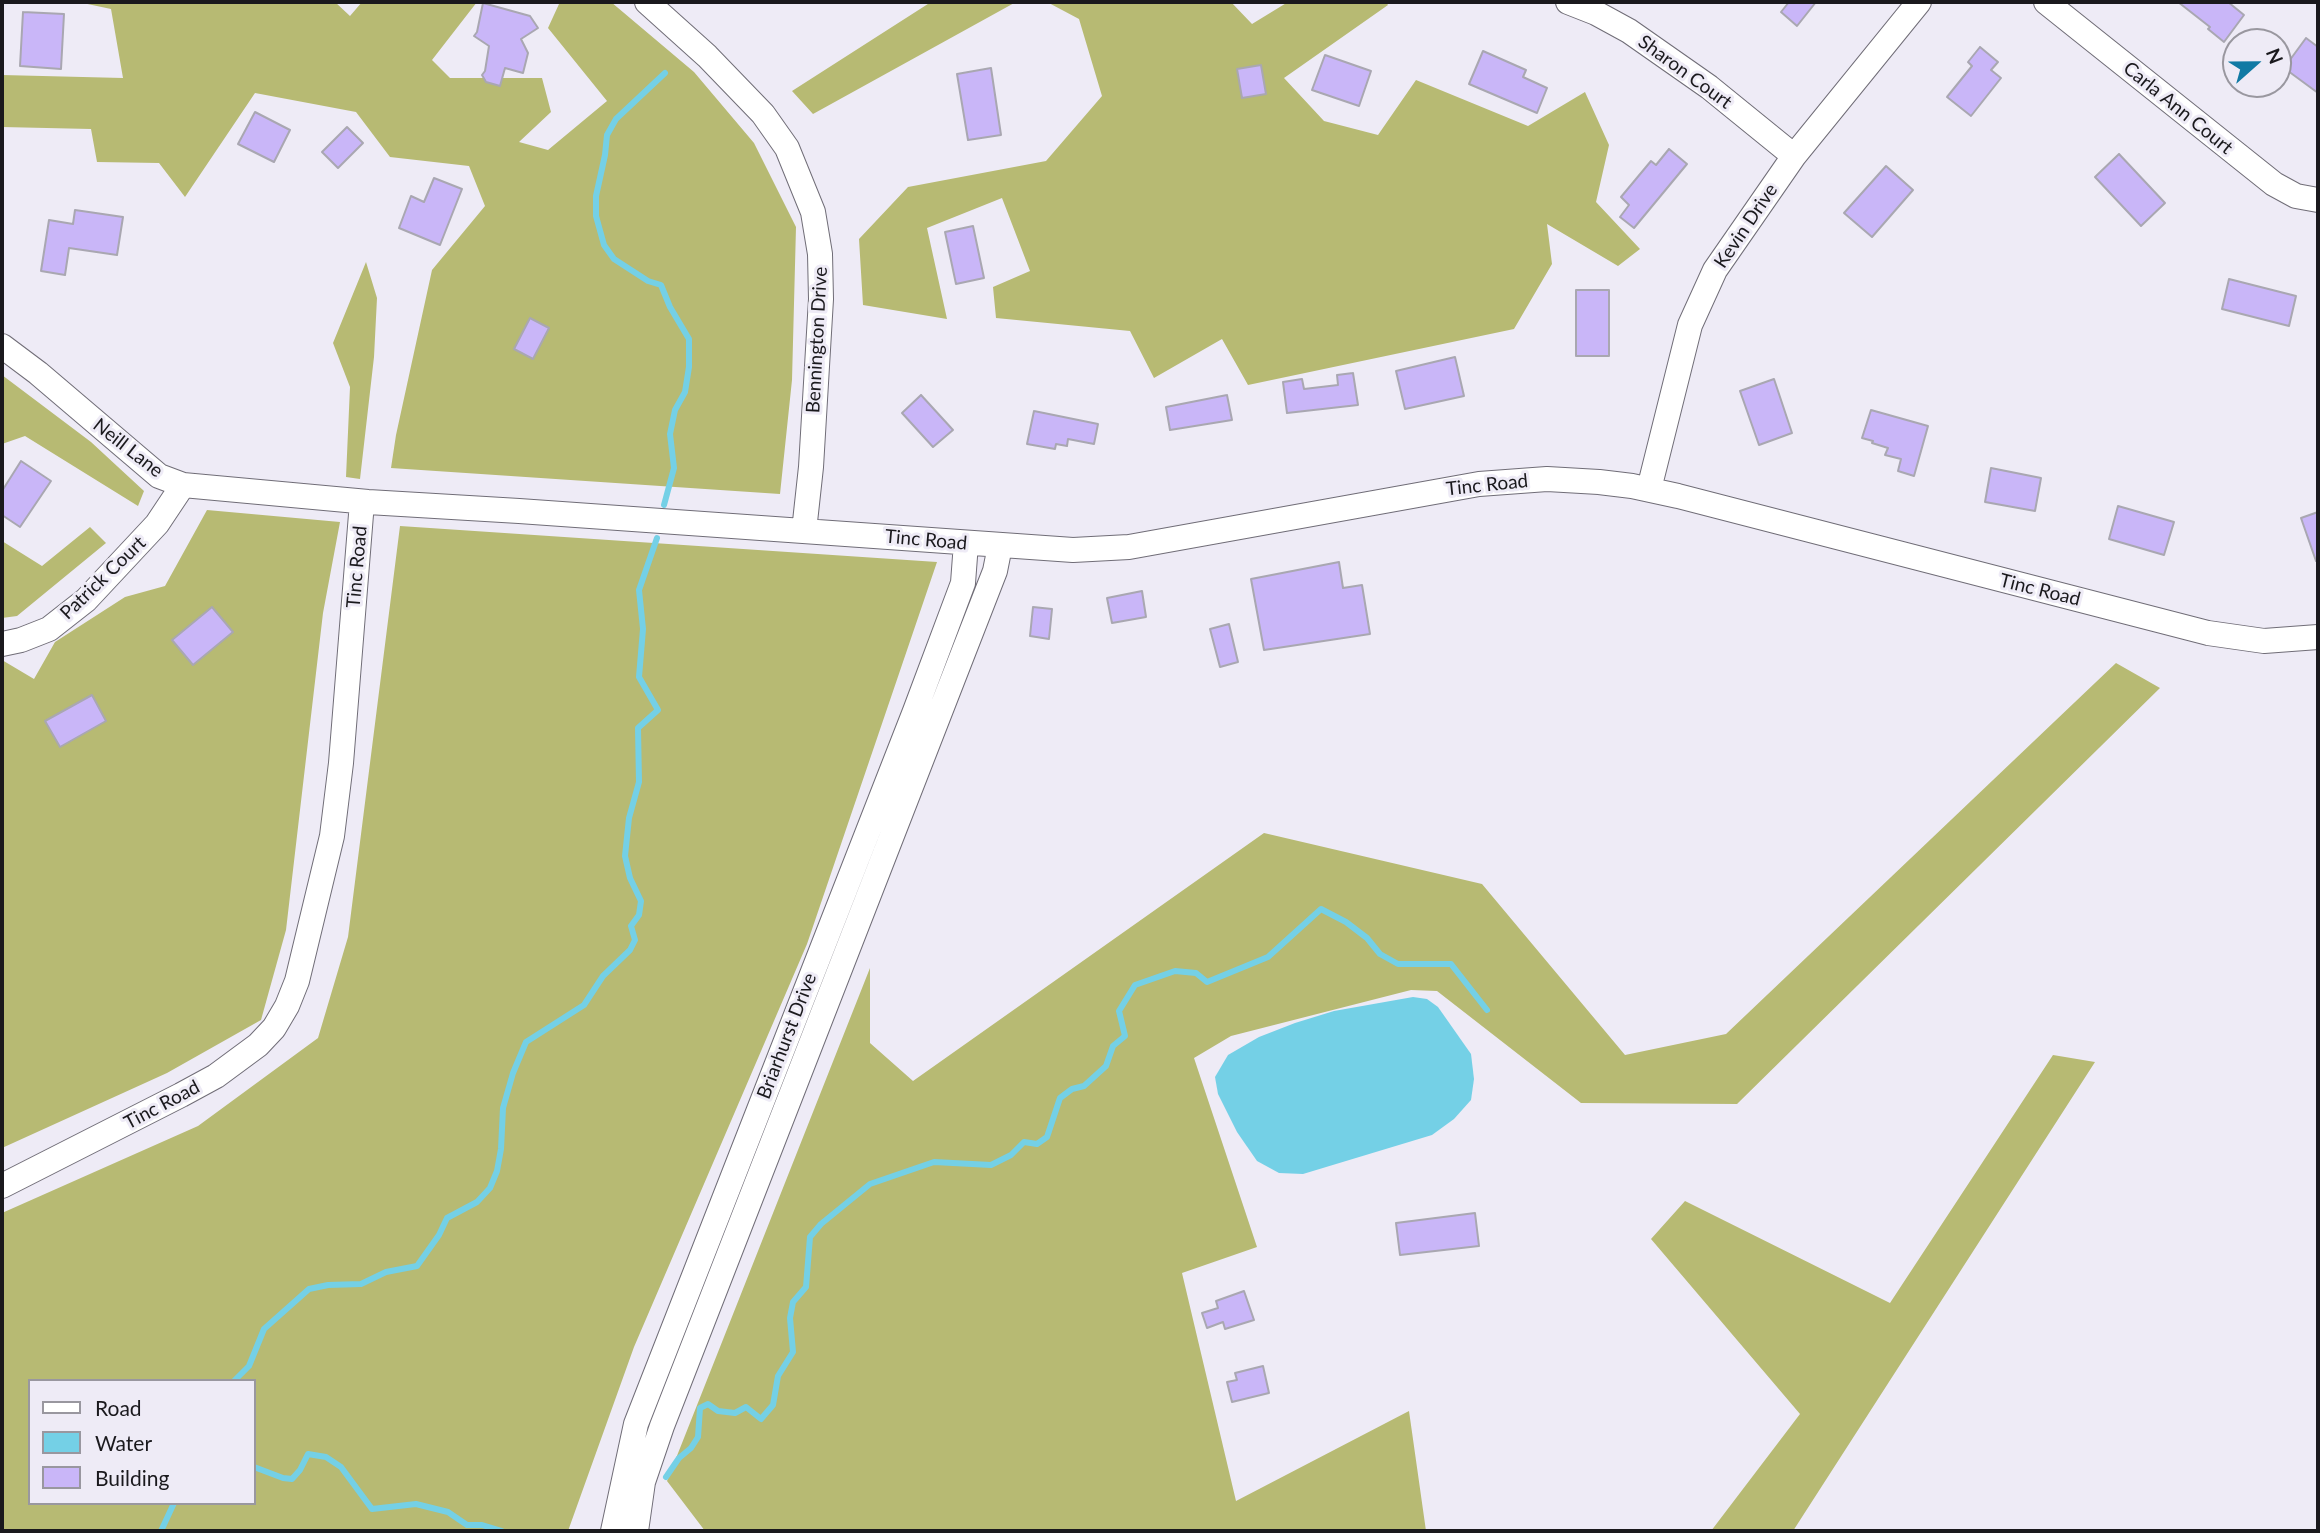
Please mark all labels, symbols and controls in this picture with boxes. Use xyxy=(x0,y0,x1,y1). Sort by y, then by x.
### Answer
north arrow xyxy=(2222,28,2292,98)
street label: Sharon Court xyxy=(1634,30,1736,114)
text: N xyxy=(2262,45,2289,67)
street label: Carla Ann Court xyxy=(2119,57,2237,159)
street label: Kevin Drive xyxy=(1709,179,1783,273)
street label: Bennington Drive xyxy=(802,266,832,414)
street label: Neill Lane xyxy=(88,414,168,482)
street label: Tinc Road xyxy=(1445,469,1529,501)
street label: Tinc Road xyxy=(342,525,372,609)
street label: Tinc Road xyxy=(884,525,968,555)
street label: Patrick Court xyxy=(56,532,150,624)
street label: Tinc Road xyxy=(1997,569,2083,611)
street label: Briarhurst Drive xyxy=(752,970,822,1102)
street label: Tinc Road xyxy=(120,1076,204,1134)
legend xyxy=(28,1379,256,1505)
text: Road xyxy=(95,1395,142,1420)
text: Water xyxy=(95,1430,152,1455)
text: Building xyxy=(95,1465,170,1490)

